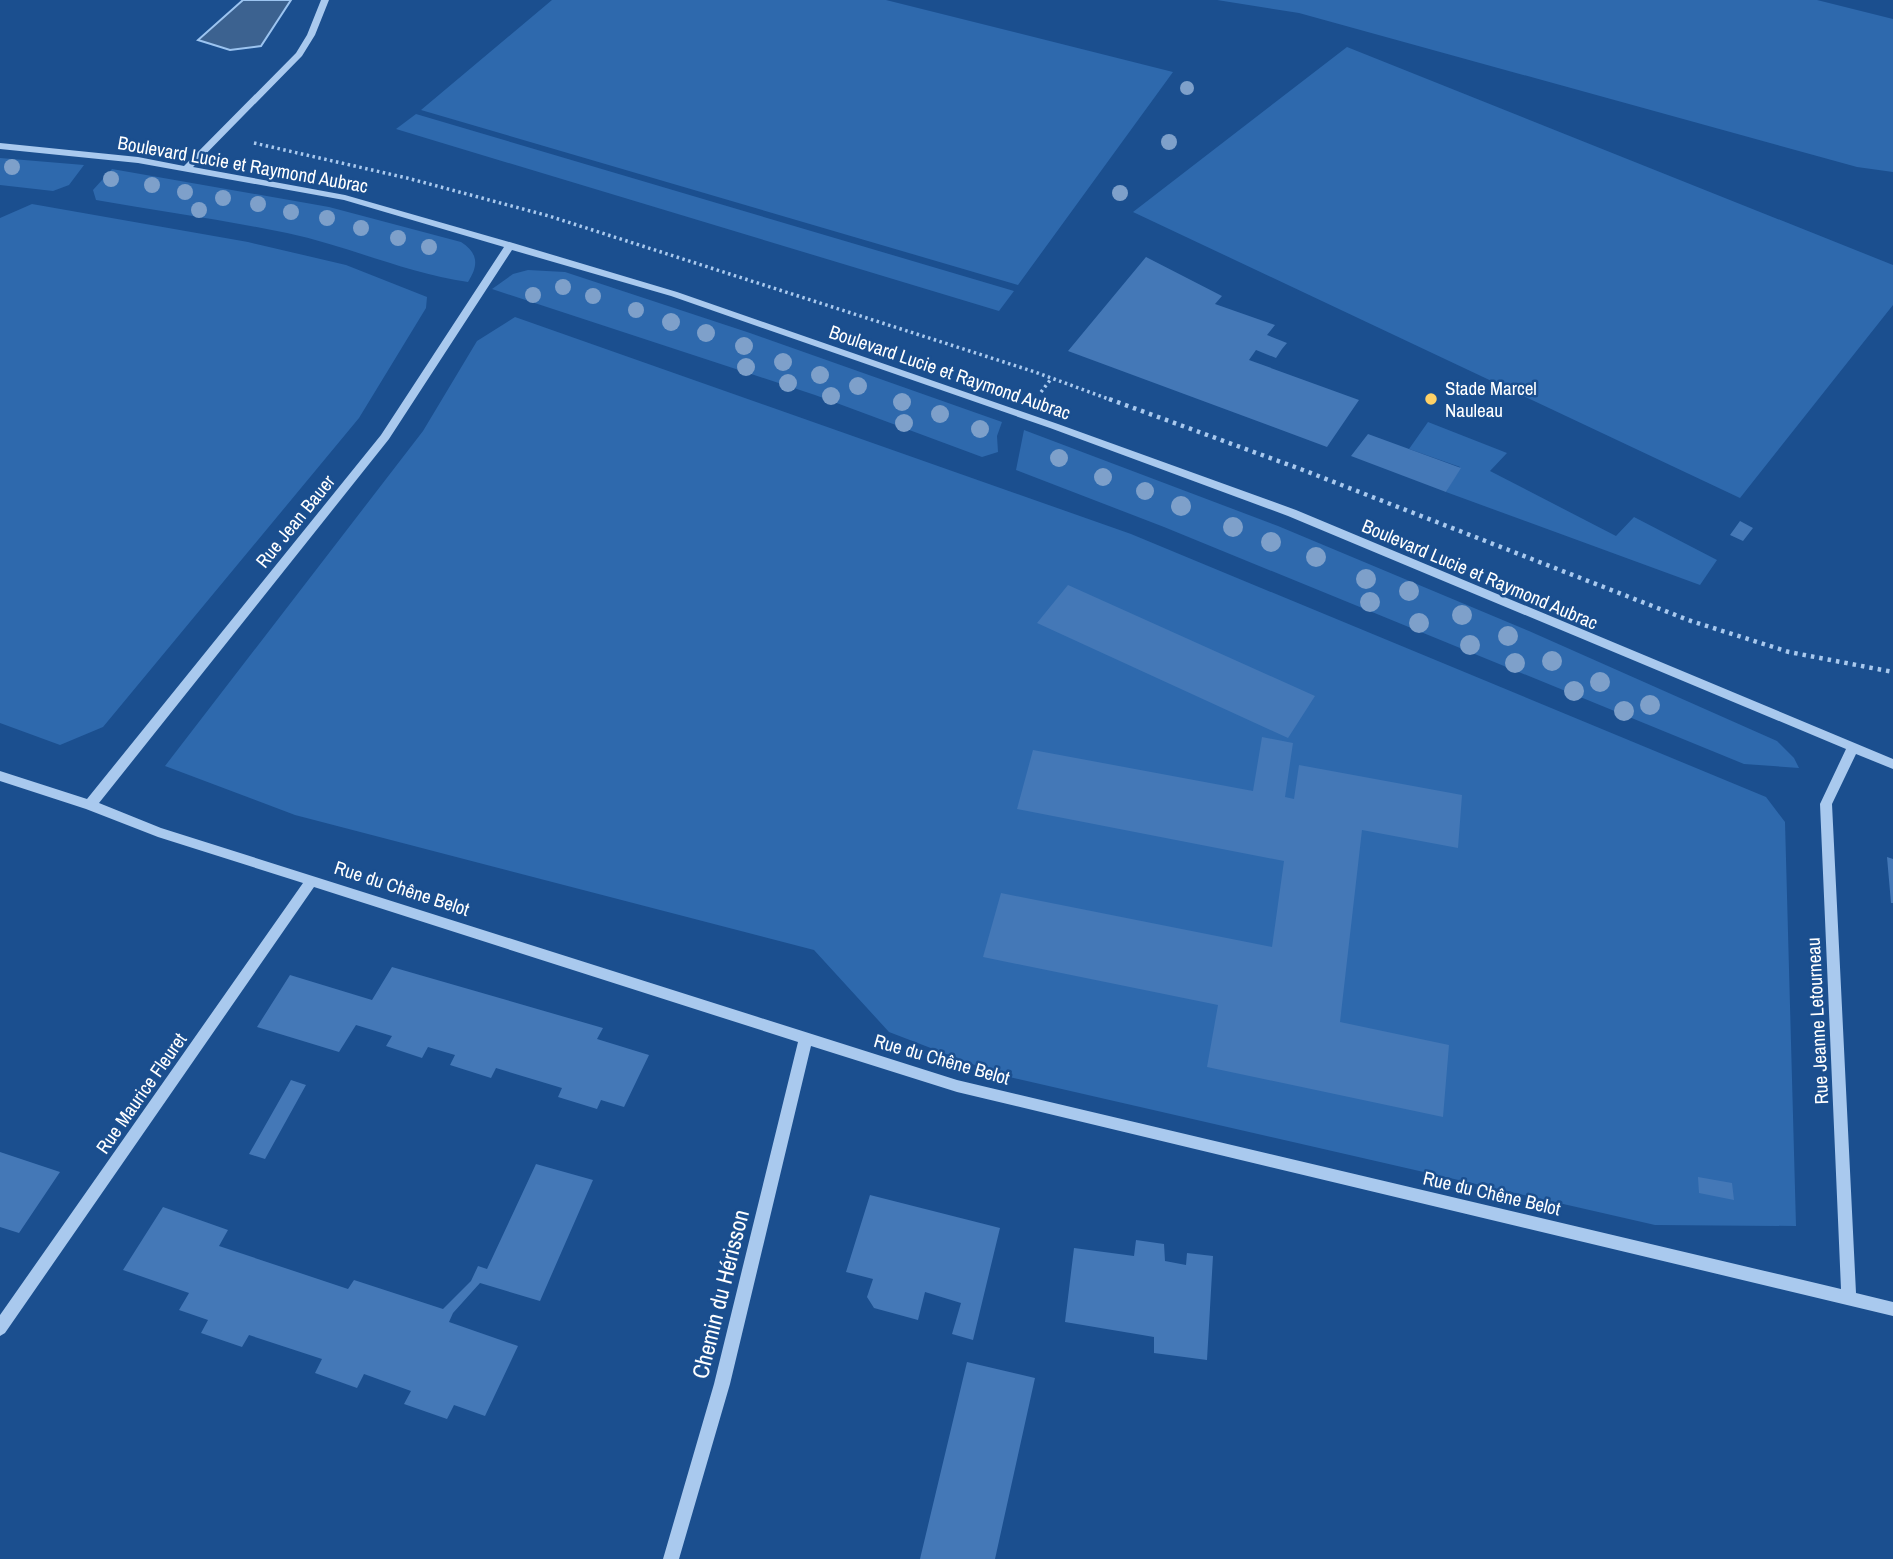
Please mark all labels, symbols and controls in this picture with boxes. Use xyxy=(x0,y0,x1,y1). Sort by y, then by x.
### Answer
street label: Boulevard Lucie et Raymond Aubrac xyxy=(116,129,370,199)
street label: Boulevard Lucie et Raymond Aubrac xyxy=(826,318,1074,426)
place label: Stade Marcel Nauleau xyxy=(1445,375,1537,423)
marker: Stade Marcel Nauleau xyxy=(1423,391,1439,407)
street label: Rue Jean Bauer xyxy=(249,468,341,573)
street label: Boulevard Lucie et Raymond Aubrac xyxy=(1358,512,1602,636)
street label: Rue du Chêne Belot xyxy=(331,854,473,922)
street label: Rue Jeanne Letourneau xyxy=(1800,937,1834,1105)
street label: Rue Maurice Fleuret xyxy=(90,1027,193,1159)
street label: Rue du Chêne Belot xyxy=(871,1027,1014,1091)
street label: Rue du Chêne Belot xyxy=(1421,1165,1564,1222)
street label: Chemin du Hérisson xyxy=(684,1206,756,1382)

